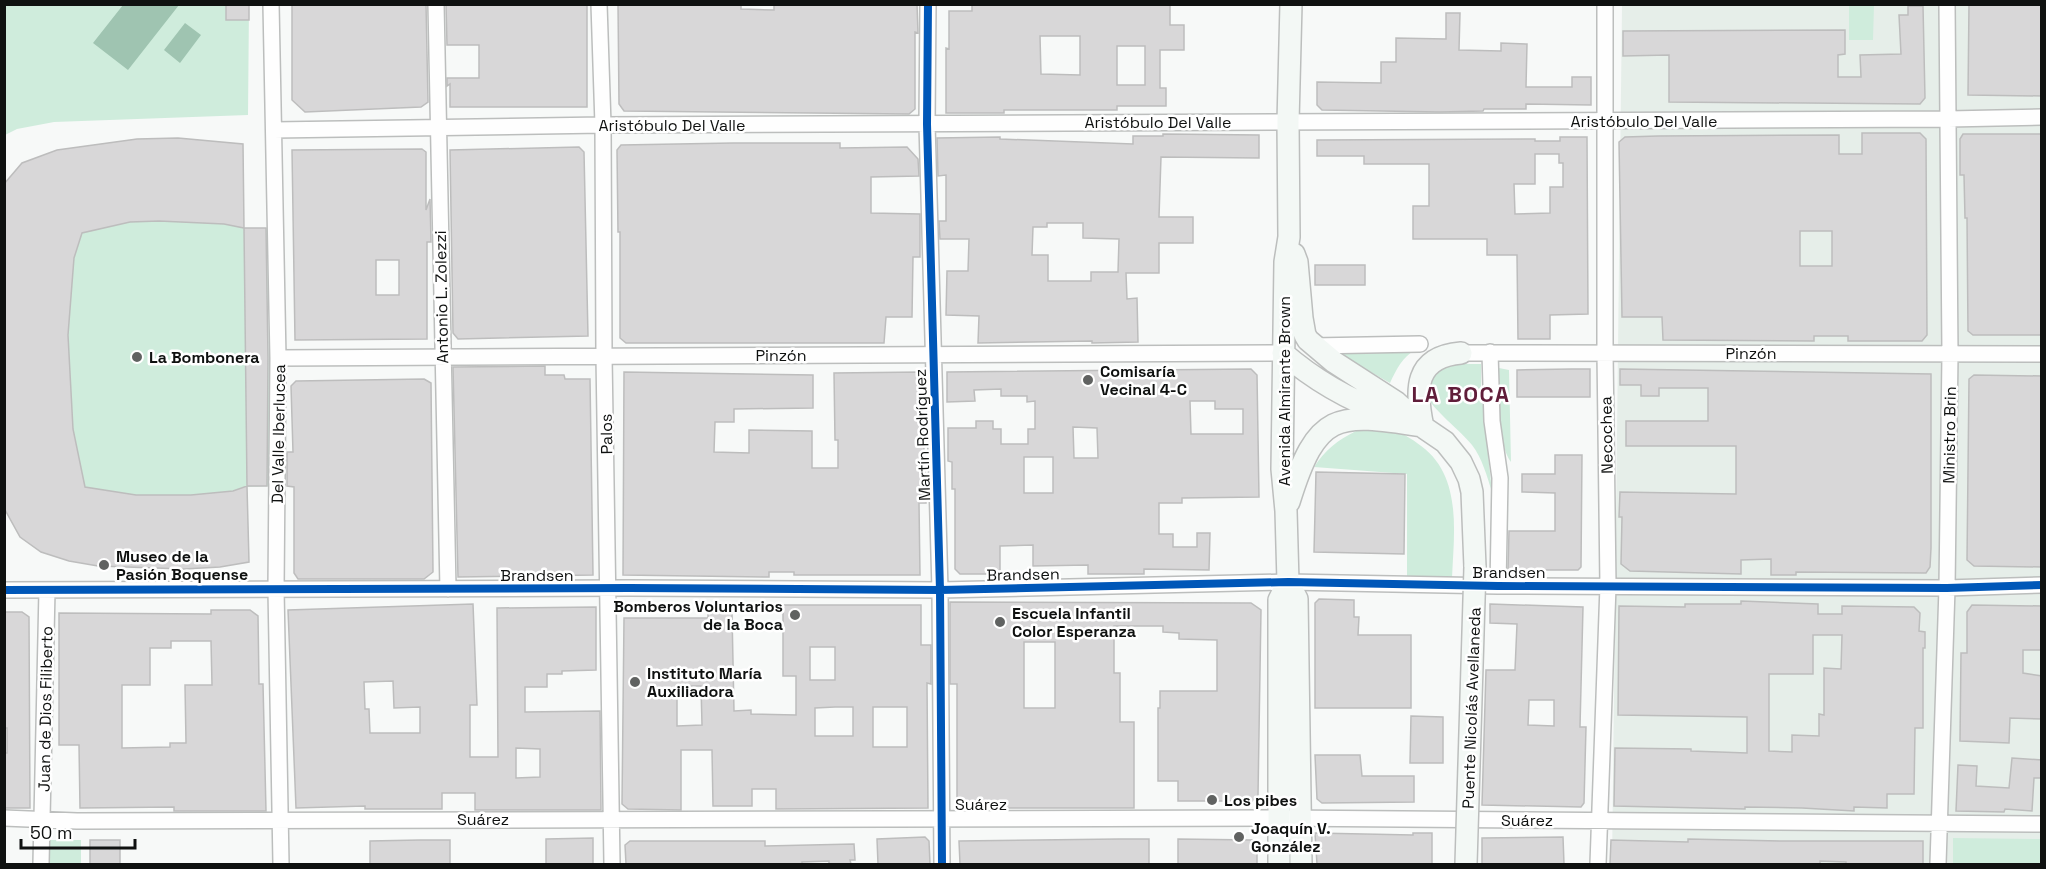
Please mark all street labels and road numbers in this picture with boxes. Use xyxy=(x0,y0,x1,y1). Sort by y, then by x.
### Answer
street label: Aristóbulo Del Valle xyxy=(1571,111,1718,132)
street label: Aristóbulo Del Valle xyxy=(1085,112,1232,133)
street label: Aristóbulo Del Valle xyxy=(599,115,746,136)
street label: Antonio L. Zolezzi xyxy=(430,230,453,364)
street label: Avenida Almirante Brown xyxy=(1274,296,1295,486)
street label: Pinzón xyxy=(1725,343,1777,364)
street label: Pinzón xyxy=(755,345,807,366)
street label: Del Valle Iberlucea xyxy=(267,364,290,504)
street label: Martín Rodríguez xyxy=(910,369,935,501)
street label: Ministro Brin xyxy=(1938,386,1961,484)
street label: Necochea xyxy=(1595,396,1618,474)
street label: Palos xyxy=(596,413,617,455)
street label: Brandsen xyxy=(1472,562,1546,583)
street label: Brandsen xyxy=(986,563,1060,586)
street label: Brandsen xyxy=(500,565,574,586)
street label: Puente Nicolás Avellaneda xyxy=(1457,607,1486,809)
street label: Juan de Dios Filiberto xyxy=(34,626,57,792)
street label: Suárez xyxy=(955,794,1007,815)
street label: Suárez xyxy=(457,809,509,830)
street label: Suárez xyxy=(1501,810,1553,831)

